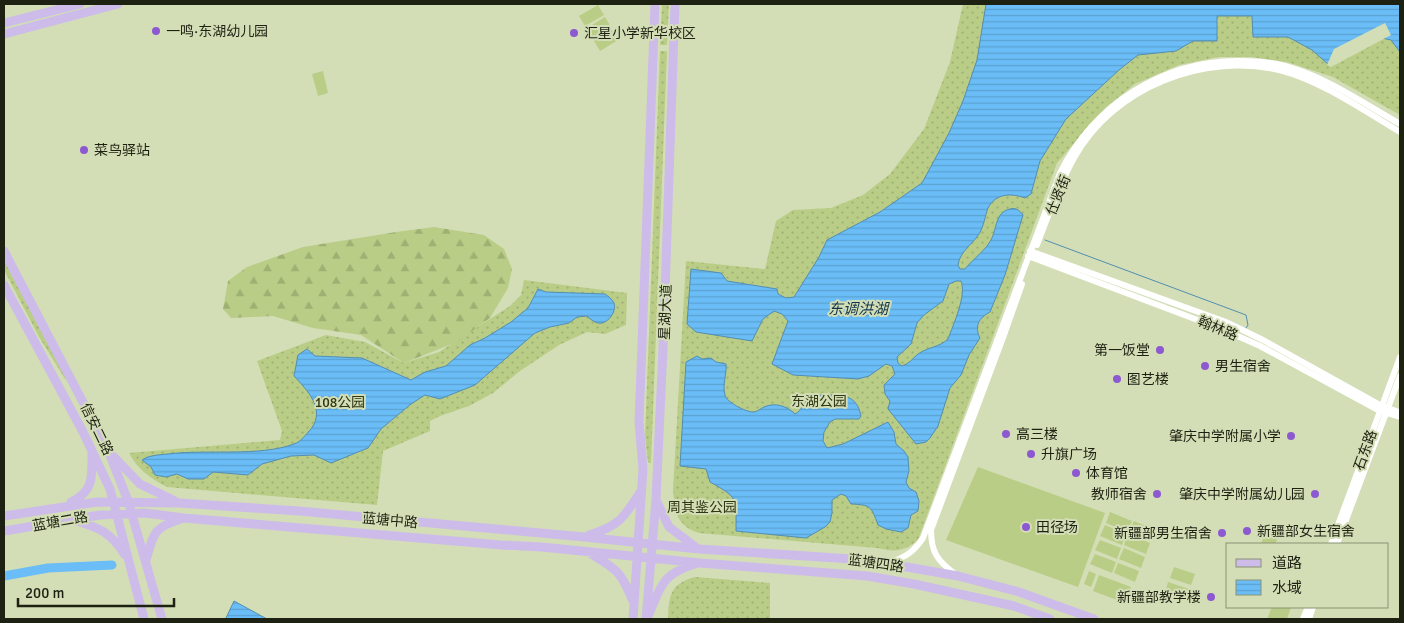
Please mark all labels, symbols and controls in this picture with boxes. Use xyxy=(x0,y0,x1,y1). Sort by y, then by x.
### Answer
place label: 一鸣·东湖幼儿园 xyxy=(166,23,268,40)
marker: 一鸣·东湖幼儿园 xyxy=(150,25,162,37)
place label: 汇星小学新华校区 xyxy=(584,25,696,42)
marker: 汇星小学新华校区 xyxy=(568,27,580,39)
place label: 菜鸟驿站 xyxy=(94,142,150,159)
marker: 菜鸟驿站 xyxy=(78,144,90,156)
street label: 仕贤街 xyxy=(1042,173,1074,218)
street label: 星湖大道 xyxy=(656,284,675,340)
water label: 东调洪湖 xyxy=(828,300,890,318)
street label: 翰林路 xyxy=(1195,312,1240,344)
place label: 第一饭堂 xyxy=(1094,342,1150,359)
marker: 第一饭堂 xyxy=(1154,344,1166,356)
place label: 男生宿舍 xyxy=(1215,358,1271,375)
marker: 男生宿舍 xyxy=(1199,360,1211,372)
place label: 图艺楼 xyxy=(1127,371,1169,388)
marker: 图艺楼 xyxy=(1111,373,1123,385)
park label: 东湖公园 xyxy=(791,393,847,410)
park label: 108公园 xyxy=(315,394,365,411)
street label: 信安二路 xyxy=(77,400,116,458)
place label: 高三楼 xyxy=(1016,426,1058,443)
marker: 高三楼 xyxy=(1000,428,1012,440)
place label: 肇庆中学附属小学 xyxy=(1169,428,1281,445)
street label: 石东路 xyxy=(1350,428,1381,473)
marker: 肇庆中学附属小学 xyxy=(1285,430,1297,442)
place label: 升旗广场 xyxy=(1041,446,1097,463)
marker: 升旗广场 xyxy=(1025,448,1037,460)
place label: 体育馆 xyxy=(1086,465,1128,482)
marker: 体育馆 xyxy=(1070,467,1082,479)
place label: 教师宿舍 xyxy=(1091,486,1147,503)
place label: 肇庆中学附属幼儿园 xyxy=(1179,486,1305,503)
marker: 教师宿舍 xyxy=(1151,488,1163,500)
marker: 肇庆中学附属幼儿园 xyxy=(1309,488,1321,500)
park label: 周其鉴公园 xyxy=(667,499,737,516)
street label: 蓝塘二路 xyxy=(31,508,89,535)
street label: 蓝塘中路 xyxy=(361,510,419,531)
place label: 田径场 xyxy=(1036,519,1078,536)
marker: 田径场 xyxy=(1020,521,1032,533)
place label: 新疆部女生宿舍 xyxy=(1257,523,1355,540)
place label: 新疆部男生宿舍 xyxy=(1114,525,1212,542)
marker: 新疆部女生宿舍 xyxy=(1241,525,1253,537)
marker: 新疆部男生宿舍 xyxy=(1216,527,1228,539)
legend xyxy=(1226,543,1389,608)
street label: 蓝塘四路 xyxy=(847,551,905,576)
text: 道路 xyxy=(1272,554,1302,572)
scale bar xyxy=(18,576,174,608)
text: 水域 xyxy=(1272,579,1302,597)
text: 200 m xyxy=(25,584,65,602)
place label: 新疆部教学楼 xyxy=(1117,589,1201,606)
marker: 新疆部教学楼 xyxy=(1205,591,1217,603)

